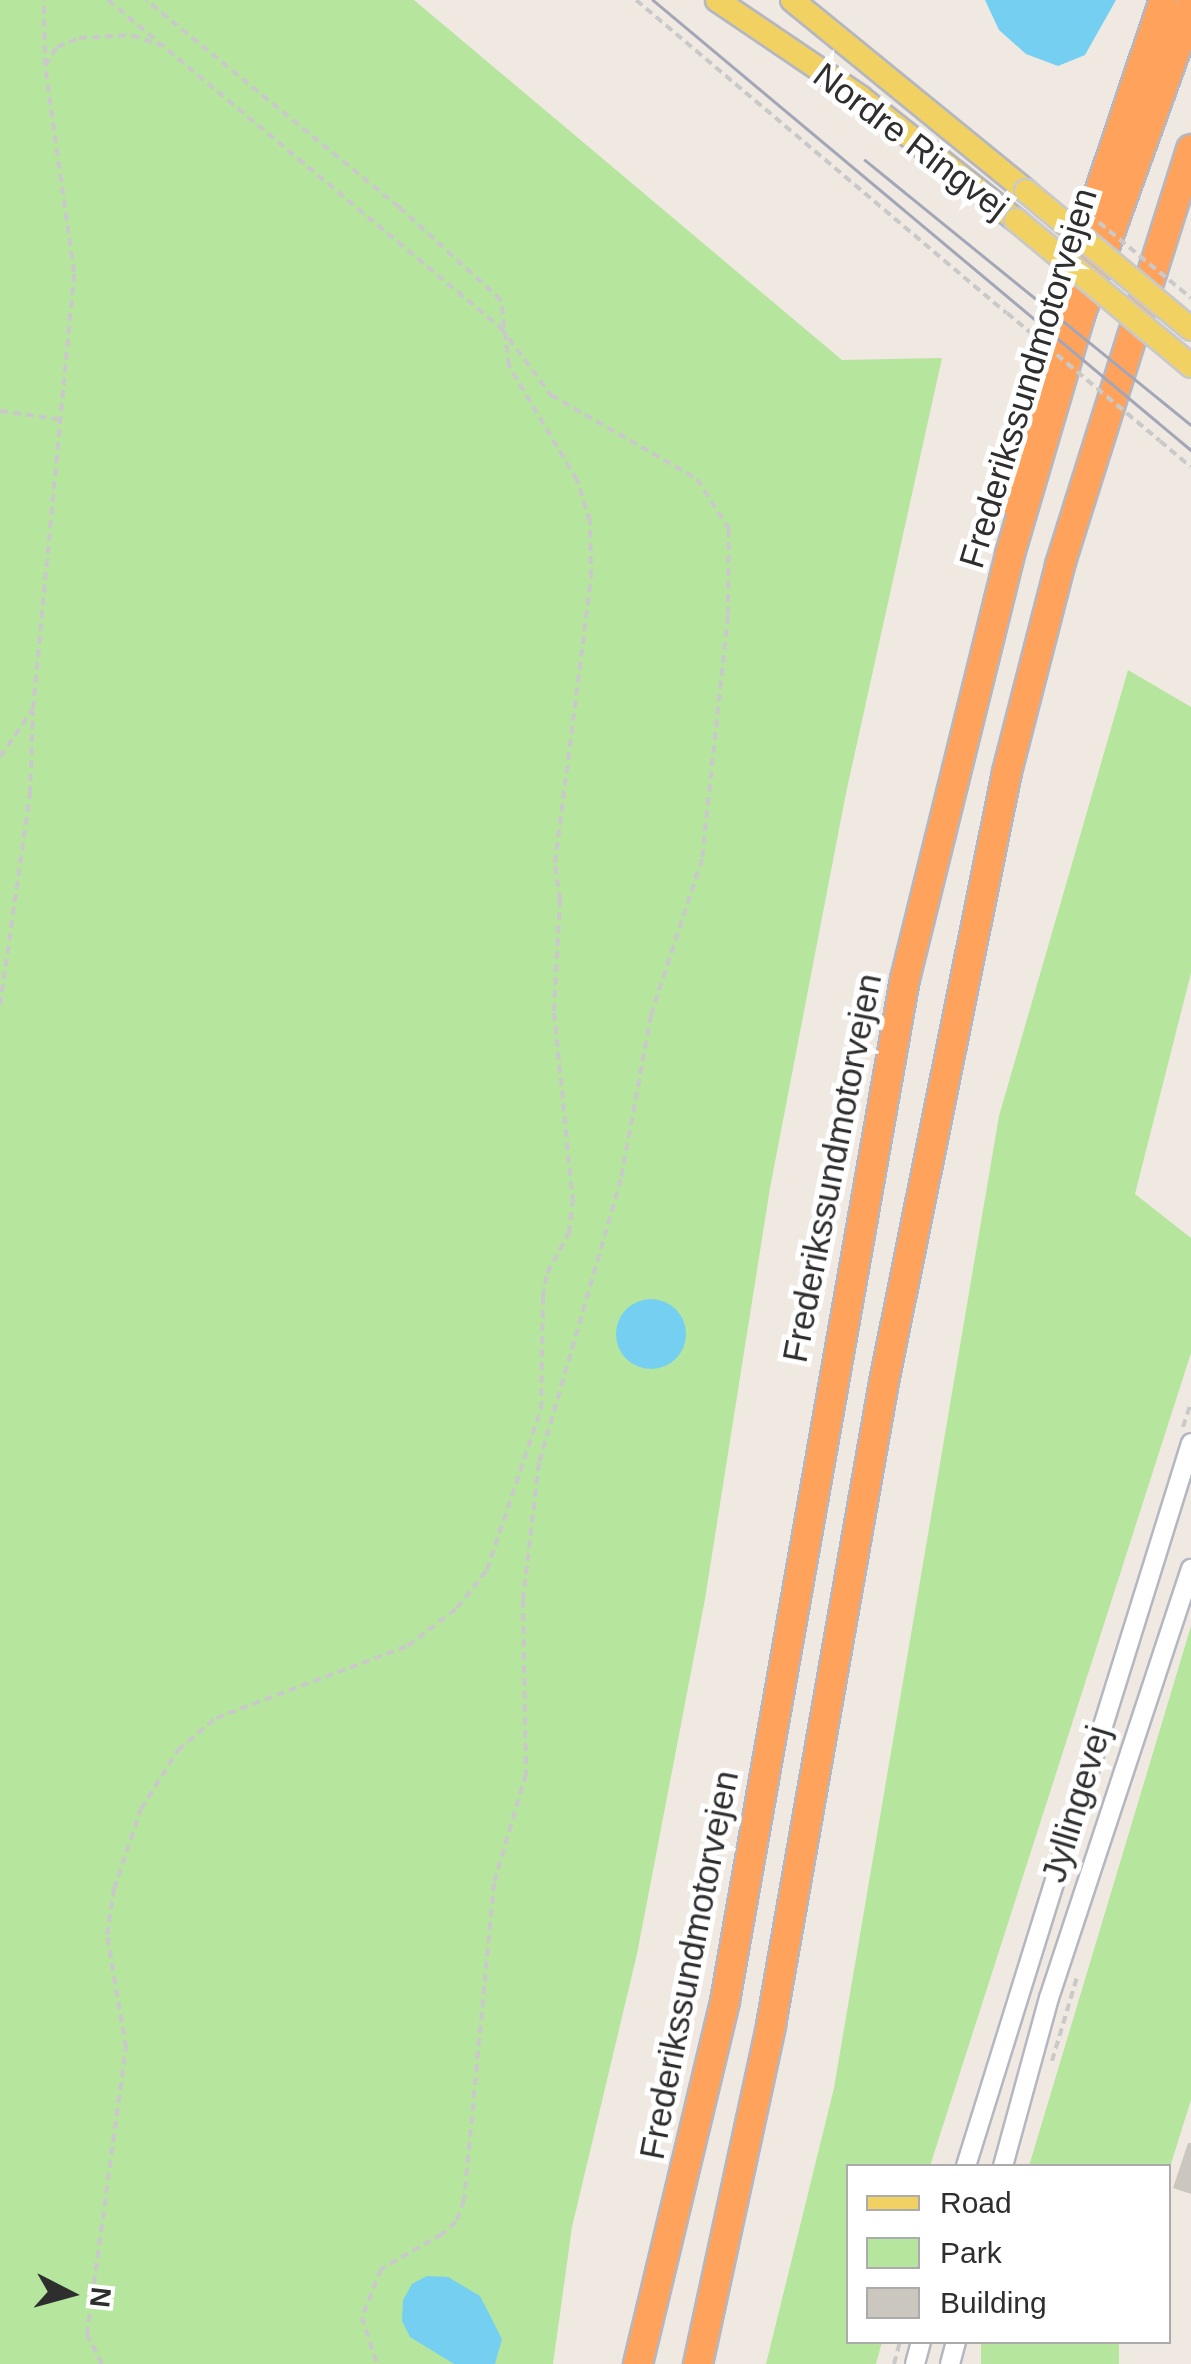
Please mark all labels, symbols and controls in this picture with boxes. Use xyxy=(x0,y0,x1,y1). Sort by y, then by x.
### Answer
street label: Nordre Ringvej xyxy=(805,54,1017,228)
street label: Frederikssundmotorvejen xyxy=(950,183,1106,573)
street label: Frederikssundmotorvejen xyxy=(774,970,890,1366)
street label: Jyllingevej xyxy=(1032,1721,1120,1887)
street label: Frederikssundmotorvejen xyxy=(631,1767,747,2163)
legend xyxy=(846,2164,1171,2344)
text: Road xyxy=(940,2186,1012,2219)
text: Park xyxy=(940,2236,1002,2269)
north arrow xyxy=(20,2244,120,2344)
text: N xyxy=(84,2285,117,2309)
text: Building xyxy=(940,2286,1047,2319)

